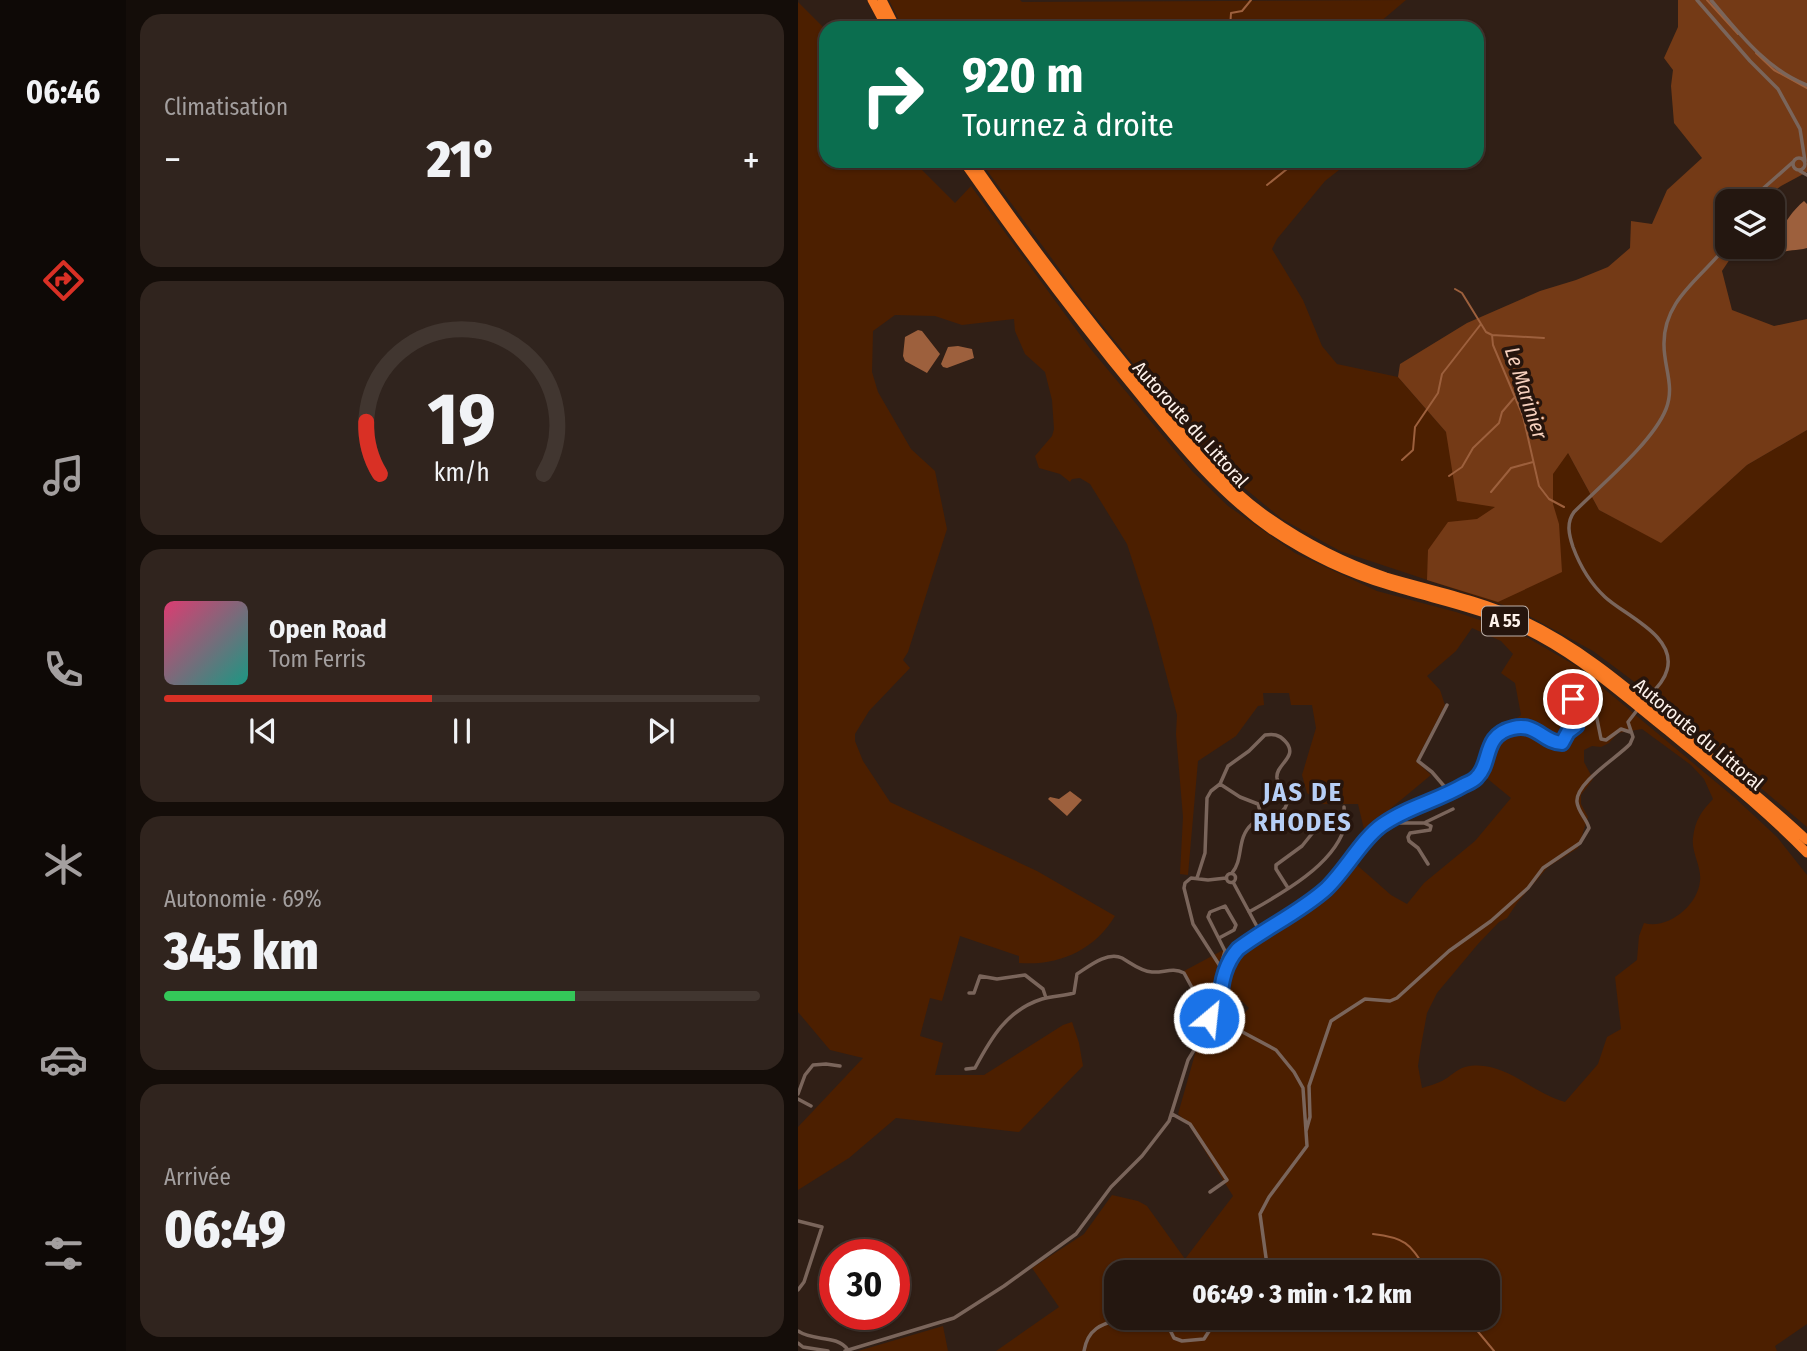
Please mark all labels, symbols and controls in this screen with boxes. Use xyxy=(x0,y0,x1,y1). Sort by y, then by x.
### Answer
text: 920 m xyxy=(962,46,1084,105)
icon: right xyxy=(847,49,938,140)
text: 06:46 xyxy=(26,73,100,111)
text: Climatisation xyxy=(164,93,288,121)
text: Tournez à droite xyxy=(962,106,1174,144)
text: 21° xyxy=(427,128,497,191)
text: − xyxy=(164,137,181,183)
text: + xyxy=(743,137,760,183)
map controls xyxy=(1715,189,1785,259)
button: layers xyxy=(1715,189,1785,259)
icon: directions xyxy=(39,256,88,305)
water label: Le Marinier xyxy=(1499,344,1553,443)
street label: Autoroute du Littoral xyxy=(1128,357,1253,492)
text: 19 xyxy=(428,377,496,464)
icon: music xyxy=(39,451,88,500)
text: km/h xyxy=(434,458,490,488)
road number: A 55 xyxy=(1482,606,1528,636)
text: Open Road xyxy=(269,614,387,645)
icon: phone xyxy=(39,645,88,694)
text: Tom Ferris xyxy=(269,645,366,673)
pin xyxy=(1543,669,1603,729)
street label: Autoroute du Littoral xyxy=(1629,674,1768,795)
icon: arrive xyxy=(1554,680,1592,718)
icon: previous xyxy=(244,712,282,750)
icon: pause xyxy=(443,712,481,750)
icon: next xyxy=(642,712,680,750)
district label: JAS DE RHODES xyxy=(1253,777,1353,838)
icon: climate xyxy=(39,840,88,889)
text: Autonomie · 69% xyxy=(164,885,322,913)
text: 345 km xyxy=(164,920,319,983)
position arrow xyxy=(1172,981,1246,1055)
icon: car xyxy=(39,1035,88,1084)
text: Arrivée xyxy=(164,1163,231,1191)
text: 06:49 xyxy=(164,1198,286,1261)
icon: filters xyxy=(39,1229,88,1278)
speed limit sign: 30 xyxy=(819,1239,910,1330)
text: 06:49 · 3 min · 1.2 km xyxy=(1192,1279,1412,1310)

